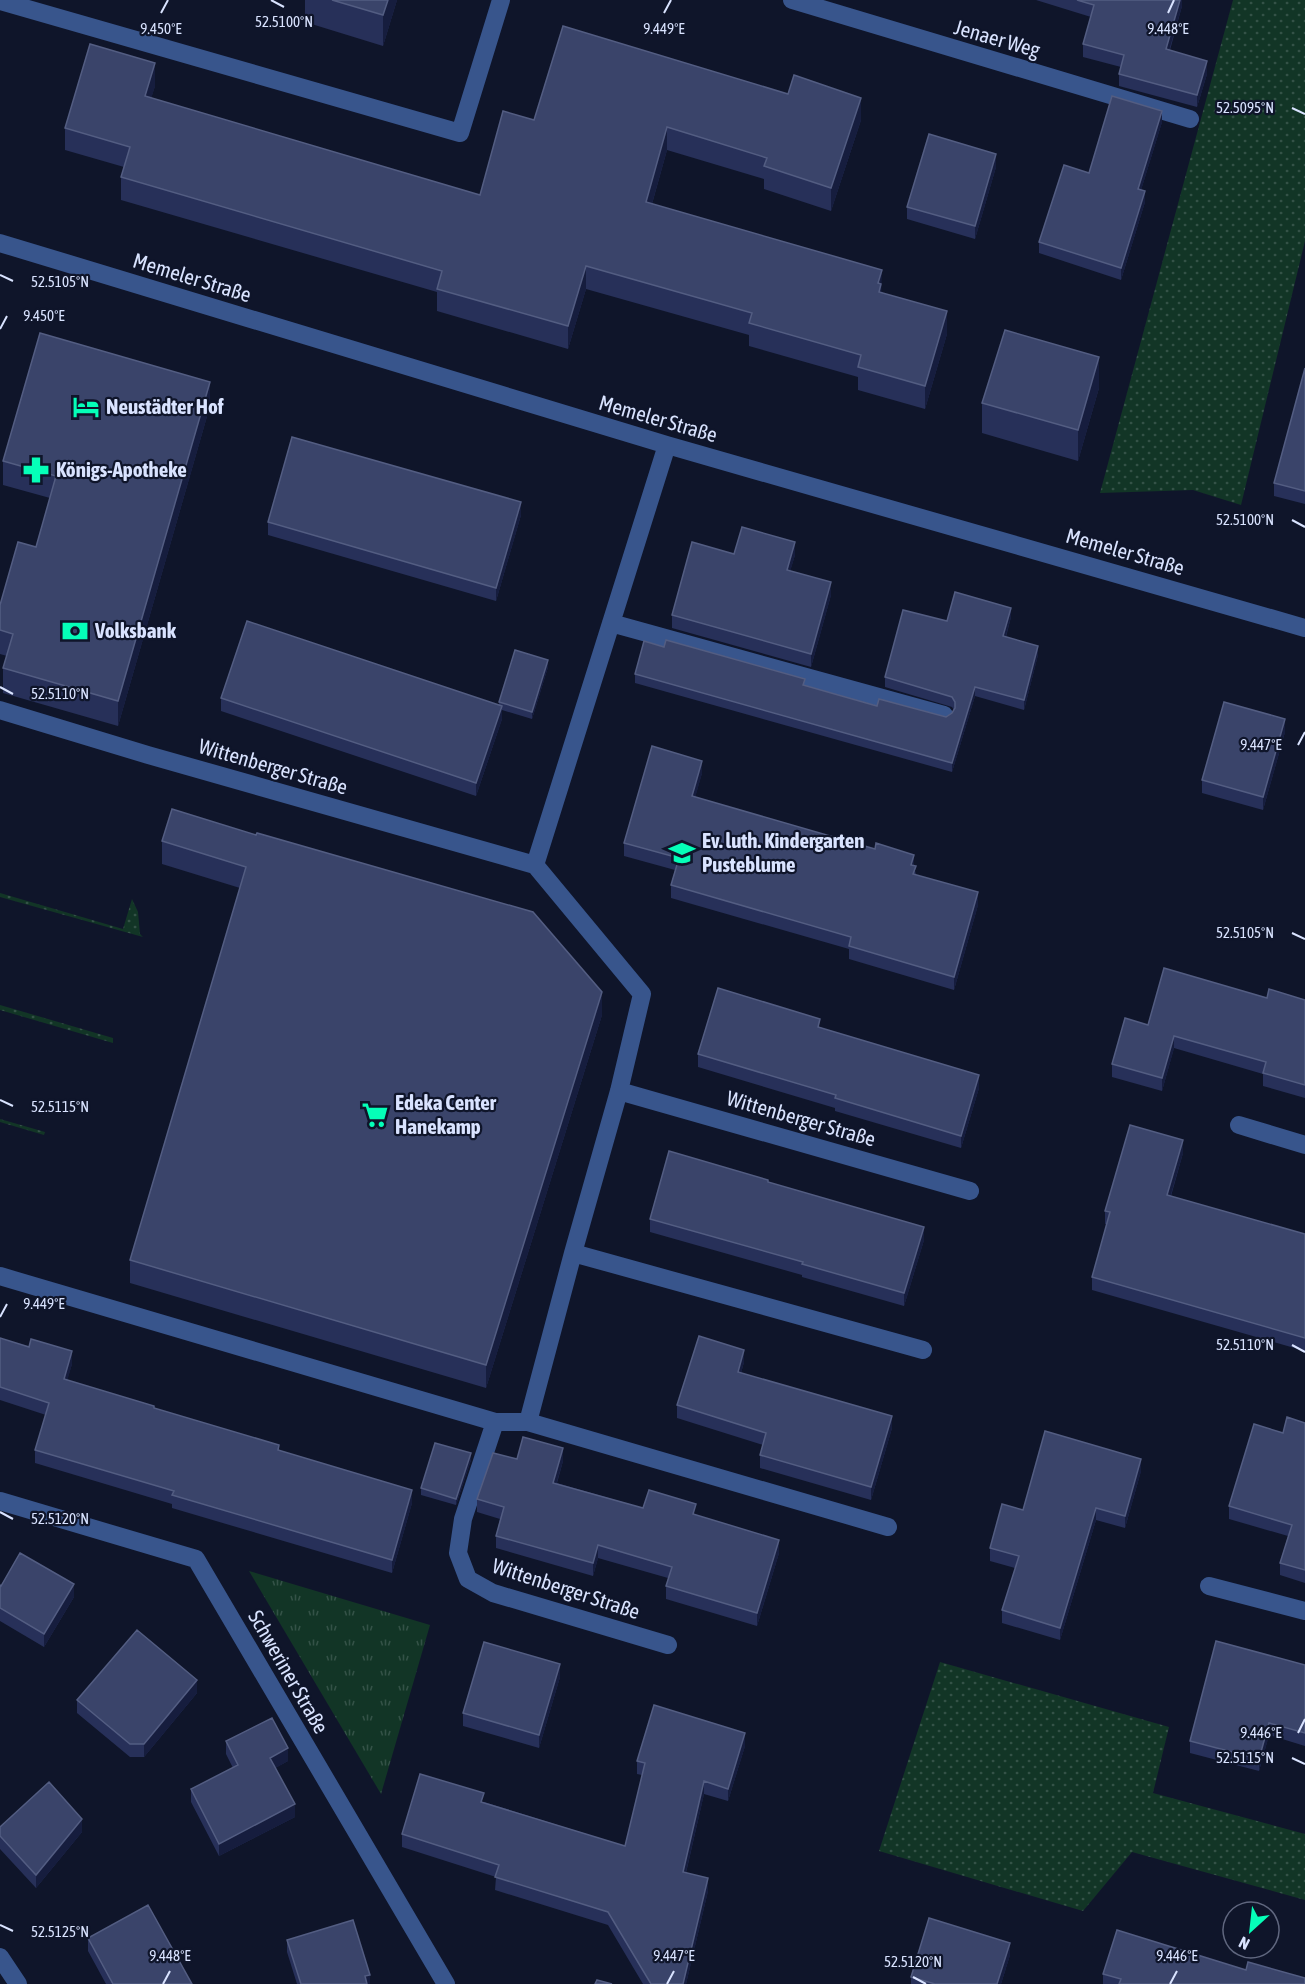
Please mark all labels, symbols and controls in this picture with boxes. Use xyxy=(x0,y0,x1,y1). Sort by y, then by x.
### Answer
text: 52.5100°N xyxy=(255,13,313,30)
street label: Jenaer Weg xyxy=(952,14,1043,62)
text: 9.450°E xyxy=(140,20,182,37)
text: 9.449°E xyxy=(643,20,685,37)
text: 9.448°E xyxy=(1147,20,1189,37)
text: 52.5095°N xyxy=(1216,99,1274,116)
street label: Memeler Straße xyxy=(130,248,254,306)
text: 52.5105°N xyxy=(31,273,89,290)
text: 9.450°E xyxy=(23,307,65,324)
street label: Memeler Straße xyxy=(596,390,720,446)
hotel icon: Neustädter Hof xyxy=(71,392,101,422)
place label: Neustädter Hof xyxy=(106,394,224,418)
pharmacy icon: Königs-Apotheke xyxy=(21,455,51,485)
place label: Königs-Apotheke xyxy=(56,457,187,481)
text: 52.5100°N xyxy=(1216,511,1274,528)
street label: Memeler Straße xyxy=(1063,523,1187,579)
bank icon: Volksbank xyxy=(60,616,90,646)
place label: Volksbank xyxy=(94,618,177,642)
text: 52.5110°N xyxy=(31,685,89,702)
street label: Wittenberger Straße xyxy=(196,733,350,799)
text: 9.447°E xyxy=(1240,736,1282,753)
place label: Ev. luth. Kindergarten Pusteblume xyxy=(702,828,864,876)
school or university icon: Ev. luth. Kindergarten Pusteblume xyxy=(667,838,697,868)
text: 52.5105°N xyxy=(1216,924,1274,941)
street label: Wittenberger Straße xyxy=(724,1085,878,1151)
place label: Edeka Center Hanekamp xyxy=(395,1090,497,1138)
text: 52.5115°N xyxy=(31,1098,89,1115)
supermarket icon: Edeka Center Hanekamp xyxy=(360,1100,390,1130)
text: 9.449°E xyxy=(23,1295,65,1312)
text: 52.5110°N xyxy=(1216,1336,1274,1353)
text: 52.5120°N xyxy=(31,1510,89,1527)
street label: Wittenberger Straße xyxy=(489,1553,643,1623)
street label: Schweriner Straße xyxy=(244,1606,334,1737)
text: 9.446°E xyxy=(1240,1724,1282,1741)
text: 52.5115°N xyxy=(1216,1749,1274,1766)
north arrow xyxy=(1221,1900,1281,1960)
text: 52.5125°N xyxy=(31,1923,89,1940)
text: N xyxy=(1236,1933,1252,1954)
text: 9.448°E xyxy=(149,1947,191,1964)
text: 9.447°E xyxy=(653,1947,695,1964)
text: 9.446°E xyxy=(1156,1947,1198,1964)
text: 52.5120°N xyxy=(884,1953,942,1970)

